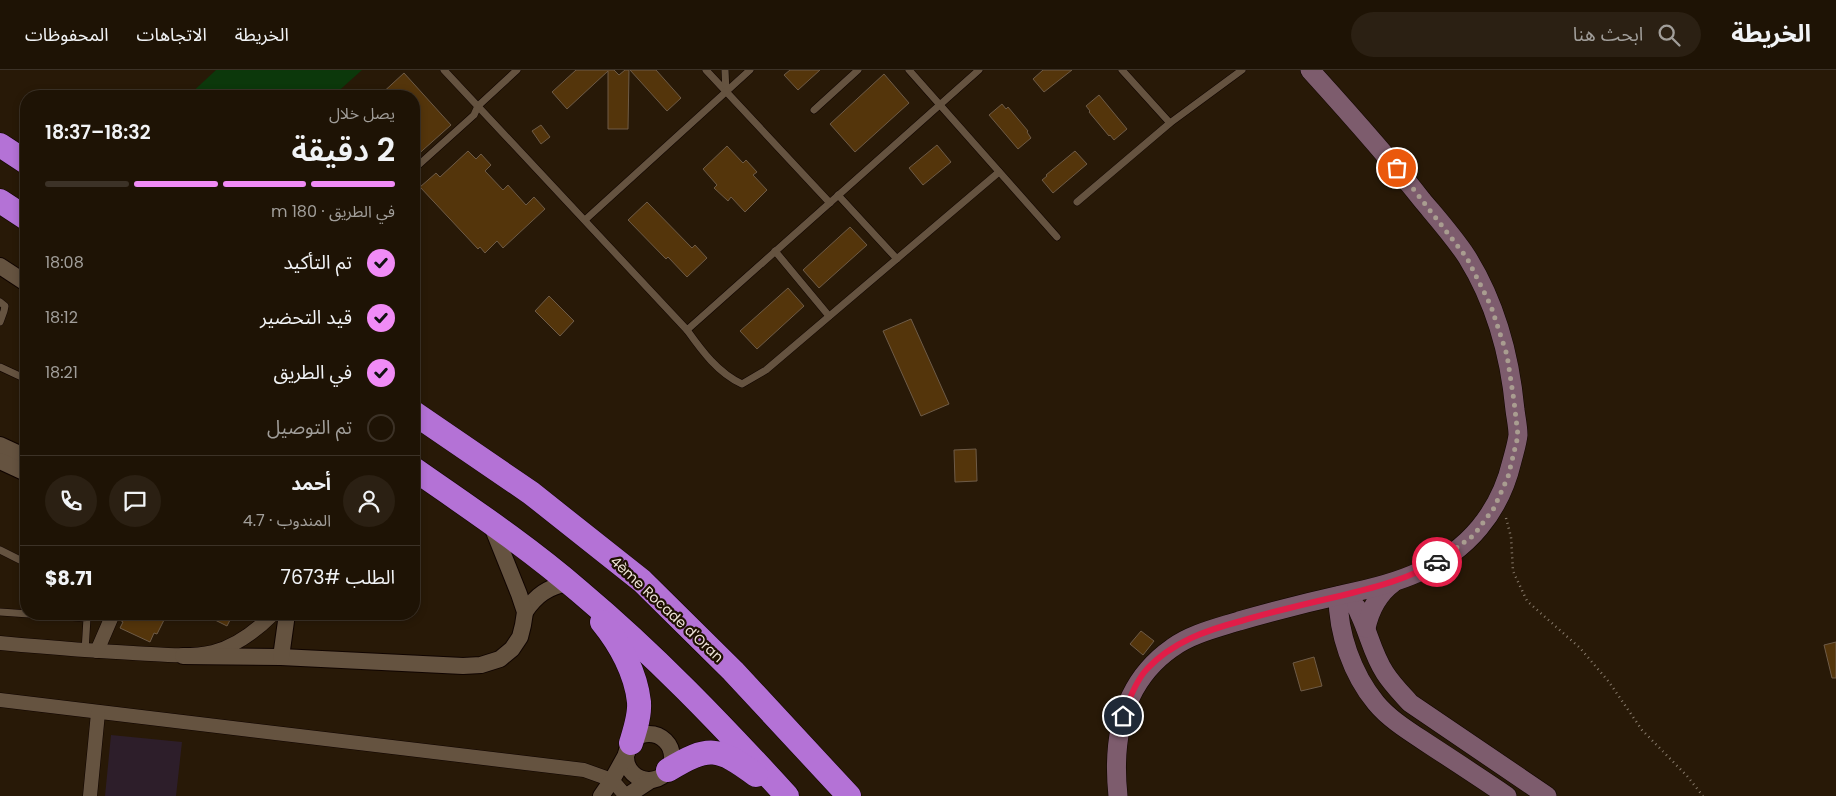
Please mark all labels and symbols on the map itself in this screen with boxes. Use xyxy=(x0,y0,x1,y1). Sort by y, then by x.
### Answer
pin xyxy=(1376,147,1418,189)
courier xyxy=(1412,537,1462,587)
street label: 4ème Rocade d'Oran xyxy=(606,551,728,667)
pin xyxy=(1102,695,1144,737)

